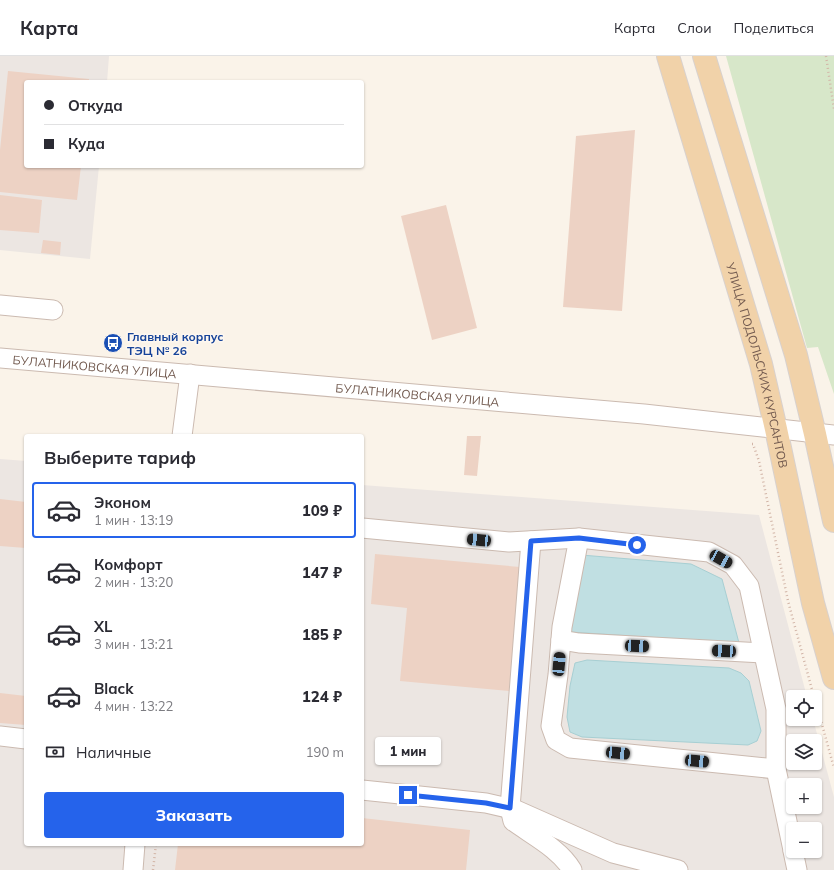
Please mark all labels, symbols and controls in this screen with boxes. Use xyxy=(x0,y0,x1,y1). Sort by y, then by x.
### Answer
text: Карта xyxy=(20,16,78,40)
text: Карта xyxy=(614,19,655,37)
text: Слои xyxy=(677,19,712,37)
text: Поделиться xyxy=(734,19,814,37)
text: Откуда xyxy=(68,96,123,115)
text: Куда xyxy=(68,134,105,153)
street label: УЛИЦА ПОДОЛЬСКИХ КУРСАНТОВ xyxy=(723,260,792,469)
place label: Главный корпус ТЭЦ № 26 xyxy=(127,329,224,358)
bus stop icon: Главный корпус ТЭЦ № 26 xyxy=(102,332,124,354)
street label: БУЛАТНИКОВСКАЯ УЛИЦА xyxy=(12,352,177,381)
street label: БУЛАТНИКОВСКАЯ УЛИЦА xyxy=(335,380,500,409)
text: Выберите тариф xyxy=(44,446,196,469)
icon: car xyxy=(46,492,82,528)
text: Эконом xyxy=(94,493,151,512)
text: 109 ₽ xyxy=(302,501,342,520)
text: 1 мин · 13:19 xyxy=(94,512,173,528)
car xyxy=(467,533,491,547)
route start xyxy=(628,536,646,554)
car xyxy=(708,548,734,570)
icon: car xyxy=(46,554,82,590)
text: Комфорт xyxy=(94,555,163,574)
text: 147 ₽ xyxy=(302,563,342,582)
text: 2 мин · 13:20 xyxy=(94,574,173,590)
icon: car xyxy=(46,616,82,652)
text: XL xyxy=(94,617,112,636)
text: 185 ₽ xyxy=(302,625,342,644)
text: 3 мин · 13:21 xyxy=(94,636,173,652)
car xyxy=(625,639,649,653)
car xyxy=(712,644,736,658)
car xyxy=(552,652,566,676)
icon: car xyxy=(46,678,82,714)
text: Black xyxy=(94,679,133,698)
text: 124 ₽ xyxy=(302,687,342,706)
map controls xyxy=(786,690,822,858)
button: locate xyxy=(786,690,822,726)
text: 4 мин · 13:22 xyxy=(94,698,173,714)
button: layers xyxy=(786,734,822,770)
callout: 1 мин xyxy=(375,737,441,765)
icon: cash xyxy=(44,741,66,763)
text: Наличные xyxy=(76,743,151,762)
text: 1 мин xyxy=(389,743,427,759)
text: 190 m xyxy=(306,744,344,760)
car xyxy=(606,746,630,760)
car xyxy=(685,754,709,768)
button: + xyxy=(786,778,822,814)
route end xyxy=(399,786,417,804)
button: Заказать xyxy=(44,792,344,838)
button: − xyxy=(786,822,822,858)

